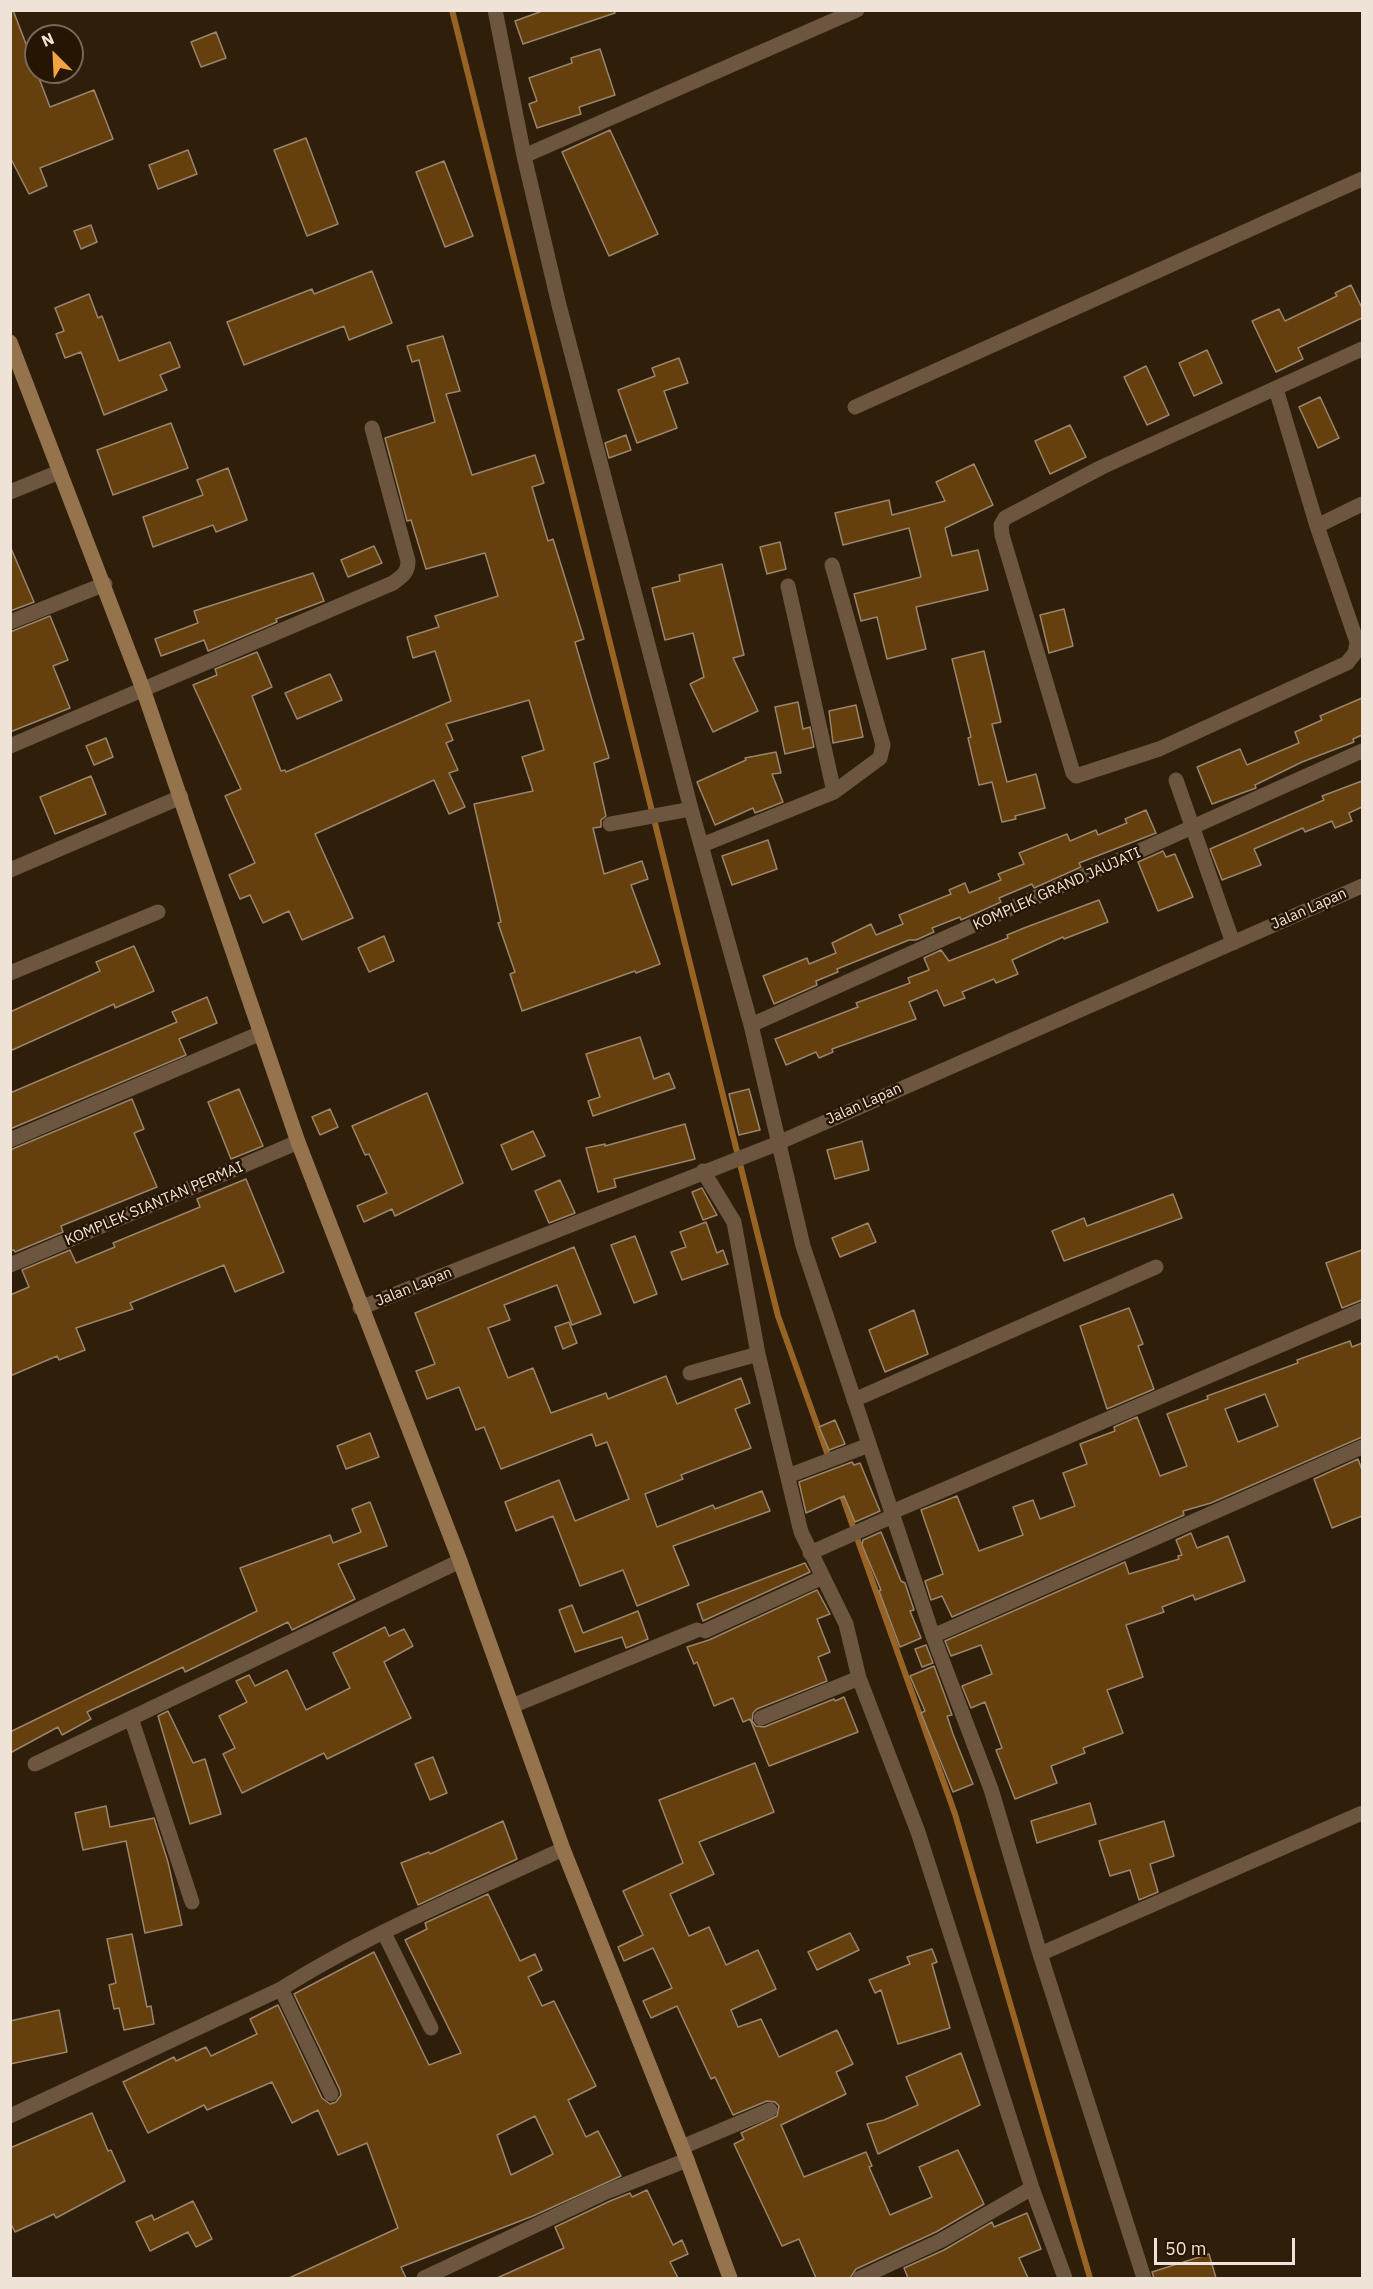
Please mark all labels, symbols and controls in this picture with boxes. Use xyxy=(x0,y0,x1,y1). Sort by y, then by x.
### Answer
north arrow xyxy=(24,24,84,84)
text: N xyxy=(38,28,57,51)
street label: KOMPLEK GRAND JAUJATI xyxy=(970,844,1144,934)
street label: Jalan Lapan xyxy=(1269,884,1349,934)
street label: Jalan Lapan xyxy=(824,1079,904,1129)
street label: KOMPLEK SIANTAN PERMAI xyxy=(62,1158,246,1250)
street label: Jalan Lapan xyxy=(373,1264,455,1310)
scale bar xyxy=(1157,2226,1298,2264)
text: 50 m xyxy=(1165,2237,1207,2260)

